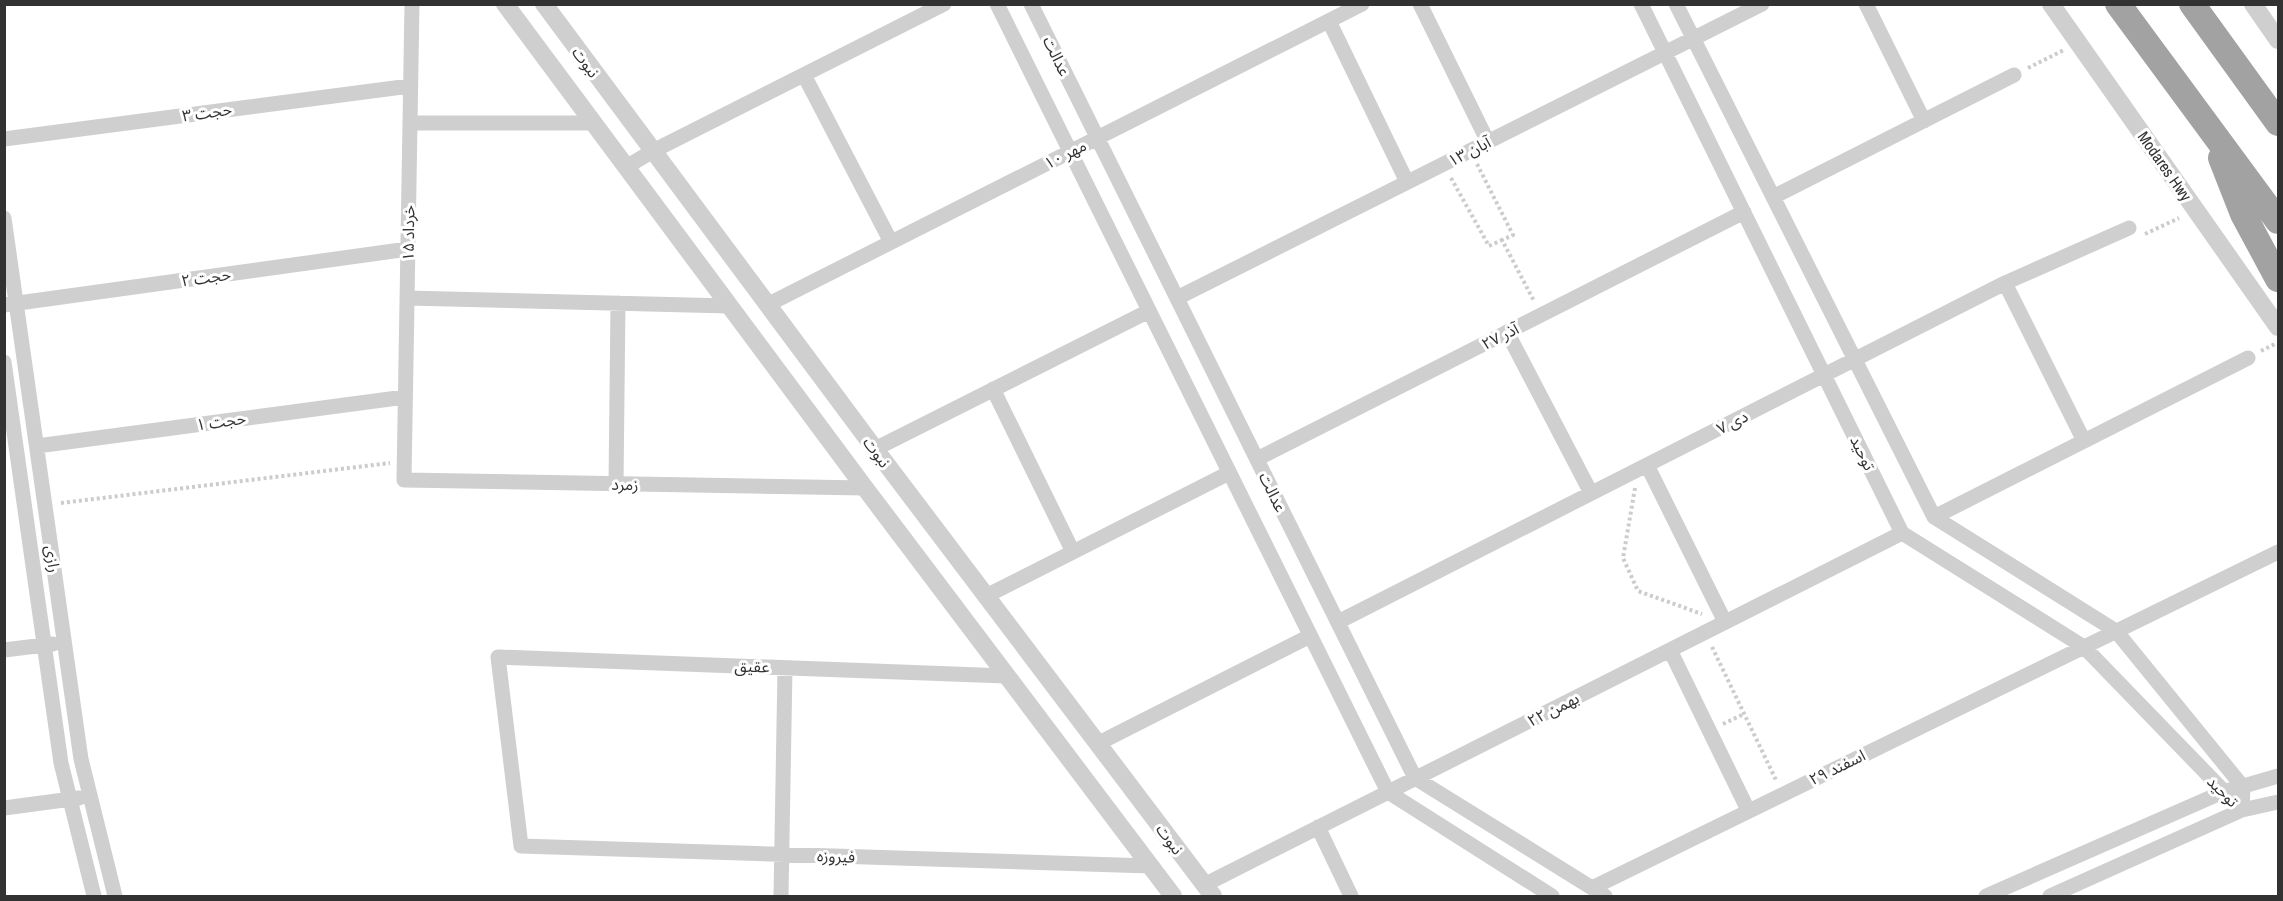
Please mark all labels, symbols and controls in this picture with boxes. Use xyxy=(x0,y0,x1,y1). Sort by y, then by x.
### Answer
street label: عدالت xyxy=(1038,32,1076,80)
street label: نبوت xyxy=(567,42,605,82)
street label: حجت ۳ xyxy=(181,98,233,126)
street label: Modares Hwy xyxy=(2133,127,2197,206)
street label: ۱۳ آبان xyxy=(1444,130,1496,171)
street label: ۱۰ مهر xyxy=(1040,134,1090,174)
street label: ۱۵ خرداد xyxy=(397,205,419,261)
street label: حجت ۲ xyxy=(180,263,232,291)
street label: ۲۷ آذر xyxy=(1478,317,1524,355)
street label: ۷ دی xyxy=(1712,405,1752,439)
street label: حجت ۱ xyxy=(195,407,247,435)
street label: نبوت xyxy=(858,432,896,472)
street label: توحید xyxy=(1845,432,1881,474)
street label: عدالت xyxy=(1254,468,1292,516)
street label: زمرد xyxy=(611,473,639,495)
street label: رازی xyxy=(40,544,66,574)
street label: عقیق xyxy=(734,654,770,678)
street label: ۲۲ بهمن xyxy=(1523,687,1583,731)
street label: ۲۹ اسفند xyxy=(1805,744,1869,790)
street label: توحید xyxy=(2202,770,2244,812)
street label: نبوت xyxy=(1151,819,1189,859)
street label: فیروزه xyxy=(816,844,856,868)

